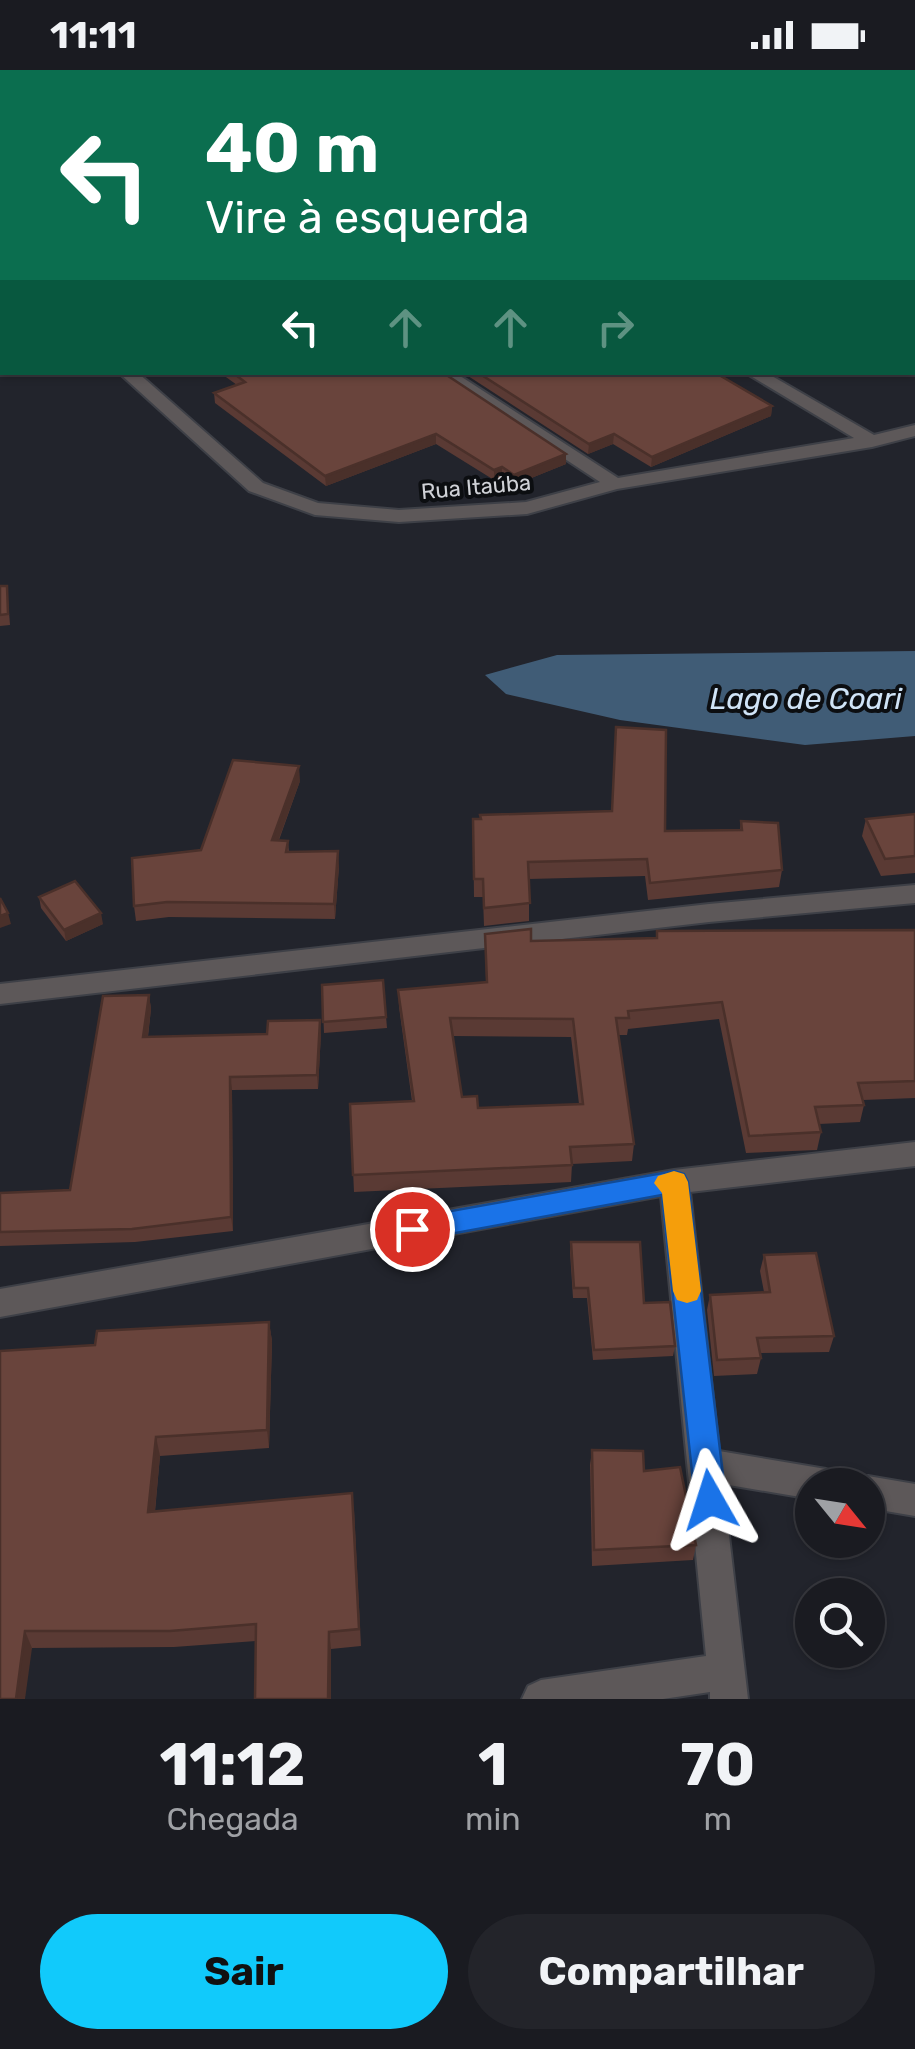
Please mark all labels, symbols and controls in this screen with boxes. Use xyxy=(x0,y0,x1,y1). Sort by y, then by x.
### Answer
text: 11:11 xyxy=(50,12,137,58)
text: 40 m xyxy=(205,107,379,190)
icon: left xyxy=(40,110,170,240)
text: Vire à esquerda xyxy=(205,191,529,244)
icon: left xyxy=(273,300,328,355)
icon: ahead xyxy=(378,300,433,355)
icon: ahead xyxy=(483,300,538,355)
icon: right xyxy=(588,300,643,355)
street label: Rua Itaúba xyxy=(420,469,532,505)
water label: Lago de Coari xyxy=(710,681,903,717)
pin xyxy=(370,1187,455,1272)
icon: arrive xyxy=(385,1202,440,1257)
position arrow xyxy=(658,1448,762,1552)
north arrow xyxy=(795,1468,885,1558)
map controls xyxy=(795,1468,885,1668)
button: search xyxy=(795,1578,885,1668)
text: 11:12 xyxy=(160,1729,306,1800)
text: 1 xyxy=(478,1729,508,1800)
text: 70 xyxy=(680,1729,755,1800)
text: Chegada xyxy=(166,1800,299,1838)
text: min xyxy=(465,1800,521,1838)
text: m xyxy=(704,1800,732,1838)
button: Sair xyxy=(40,1914,448,2029)
button: Compartilhar xyxy=(468,1914,875,2029)

